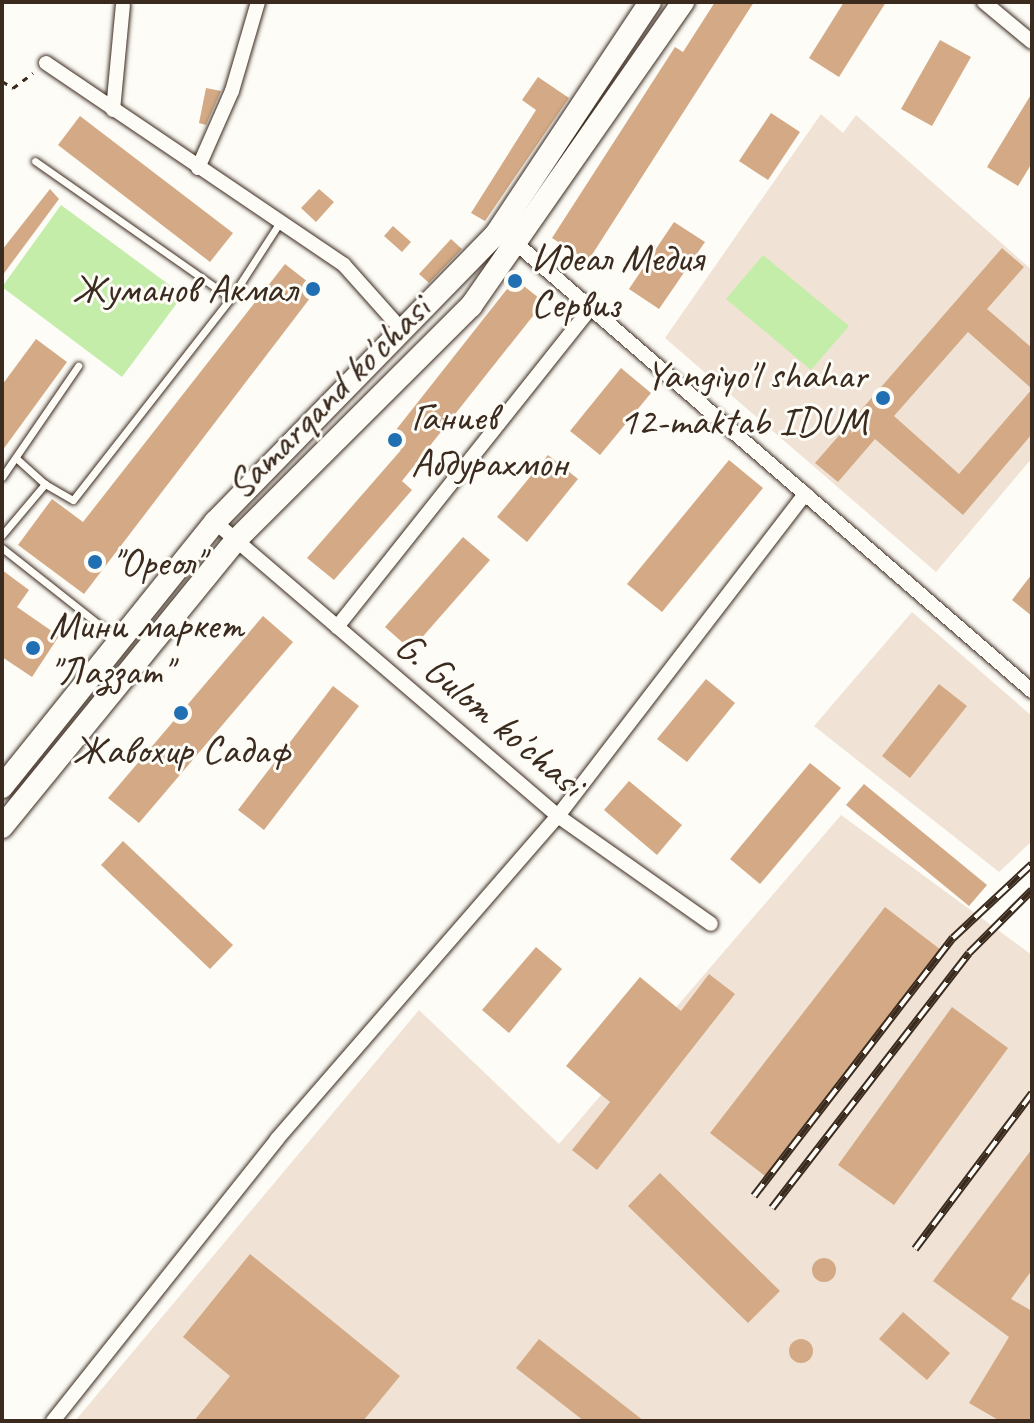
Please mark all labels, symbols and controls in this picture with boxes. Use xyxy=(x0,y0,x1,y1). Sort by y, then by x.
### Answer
place label: Идеал Медия Сервиз xyxy=(531,234,708,328)
place label: Жуманов Акмал xyxy=(72,265,297,313)
marker: Идеал Медия Сервиз xyxy=(506,272,524,290)
marker: Жуманов Акмал xyxy=(304,280,322,298)
street label: Samarqand ko'chasi xyxy=(216,285,440,509)
place label: Yangiyo'l shahar 12-maktab IDUM xyxy=(619,351,867,445)
marker: Yangiyo'l shahar 12-maktab IDUM xyxy=(874,389,892,407)
place label: Ганиев Абдурахмон xyxy=(411,393,567,487)
marker: Ганиев Абдурахмон xyxy=(386,431,404,449)
place label: "Ореол" xyxy=(111,538,204,586)
marker: "Ореол" xyxy=(86,553,104,571)
place label: Мини маркет "Лаззат" xyxy=(49,601,238,695)
street label: G. Gulom ko'chasi xyxy=(386,621,594,807)
marker: Мини маркет "Лаззат" xyxy=(24,639,42,657)
marker: Жавохир Садаф xyxy=(172,704,190,722)
place label: Жавохир Садаф xyxy=(72,726,290,774)

